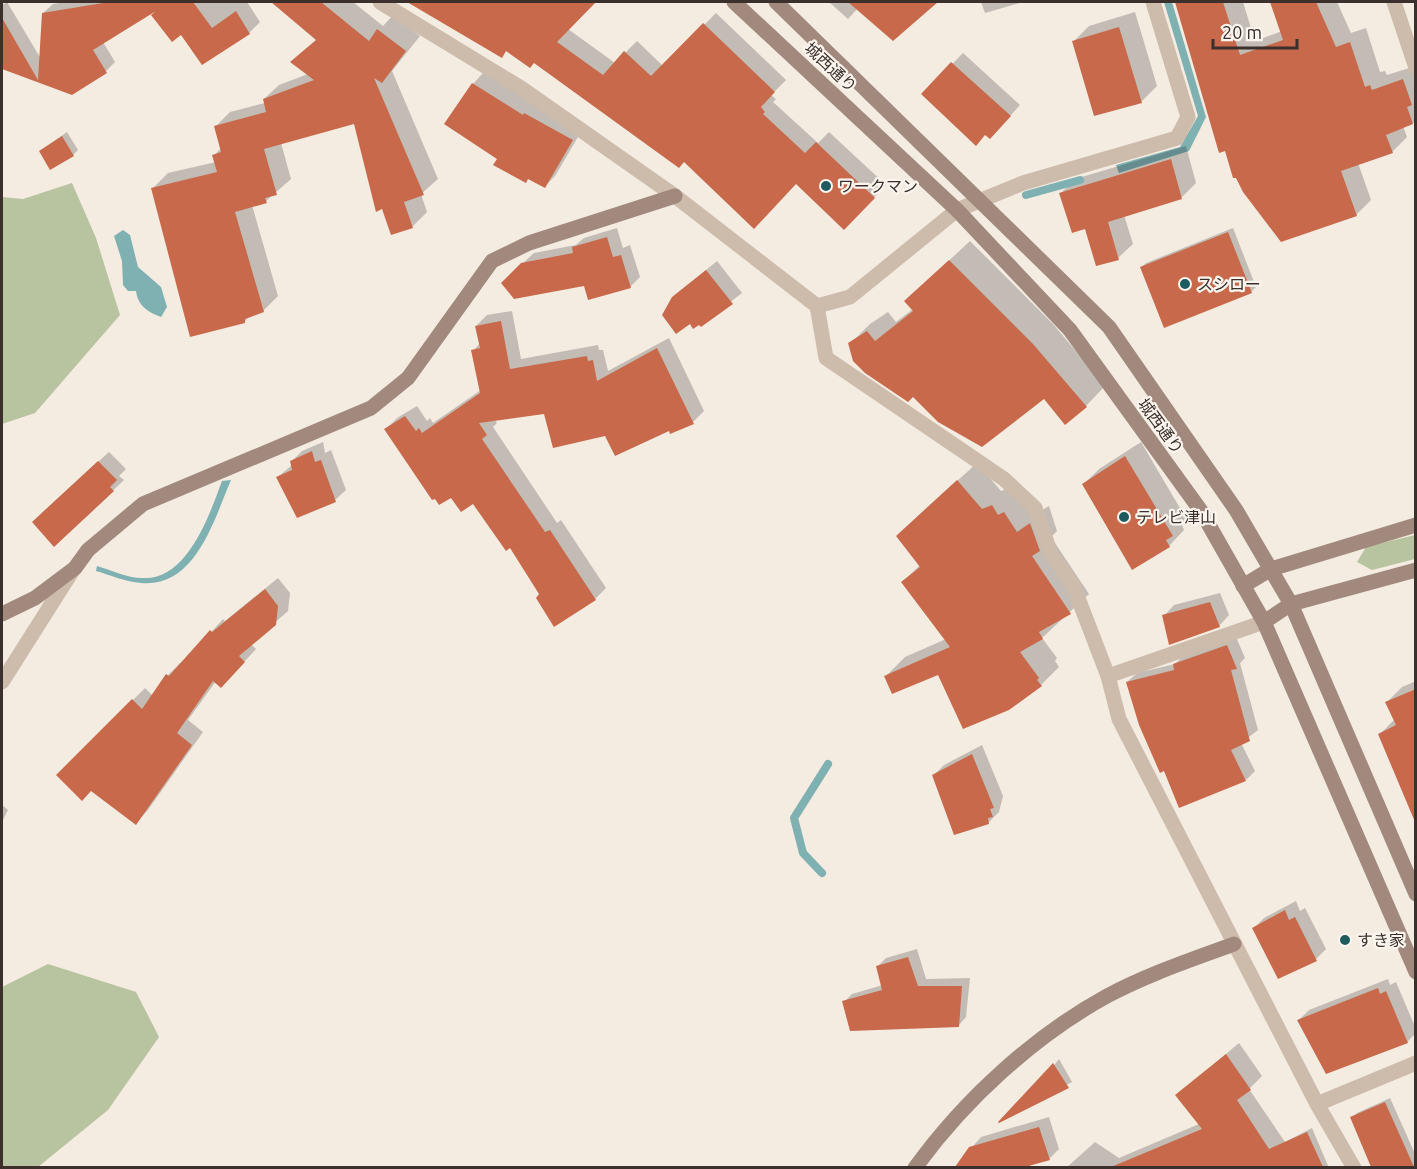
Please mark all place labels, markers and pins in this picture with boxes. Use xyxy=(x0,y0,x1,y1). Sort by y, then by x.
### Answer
place label: ワークマン xyxy=(838,177,918,195)
marker: ワークマン xyxy=(819,179,833,193)
place label: スシロー xyxy=(1197,275,1261,293)
marker: スシロー xyxy=(1178,277,1192,291)
place label: テレビ津山 xyxy=(1136,508,1216,526)
marker: テレビ津山 xyxy=(1117,510,1131,524)
place label: すき家 xyxy=(1357,931,1405,949)
marker: すき家 xyxy=(1338,933,1352,947)

